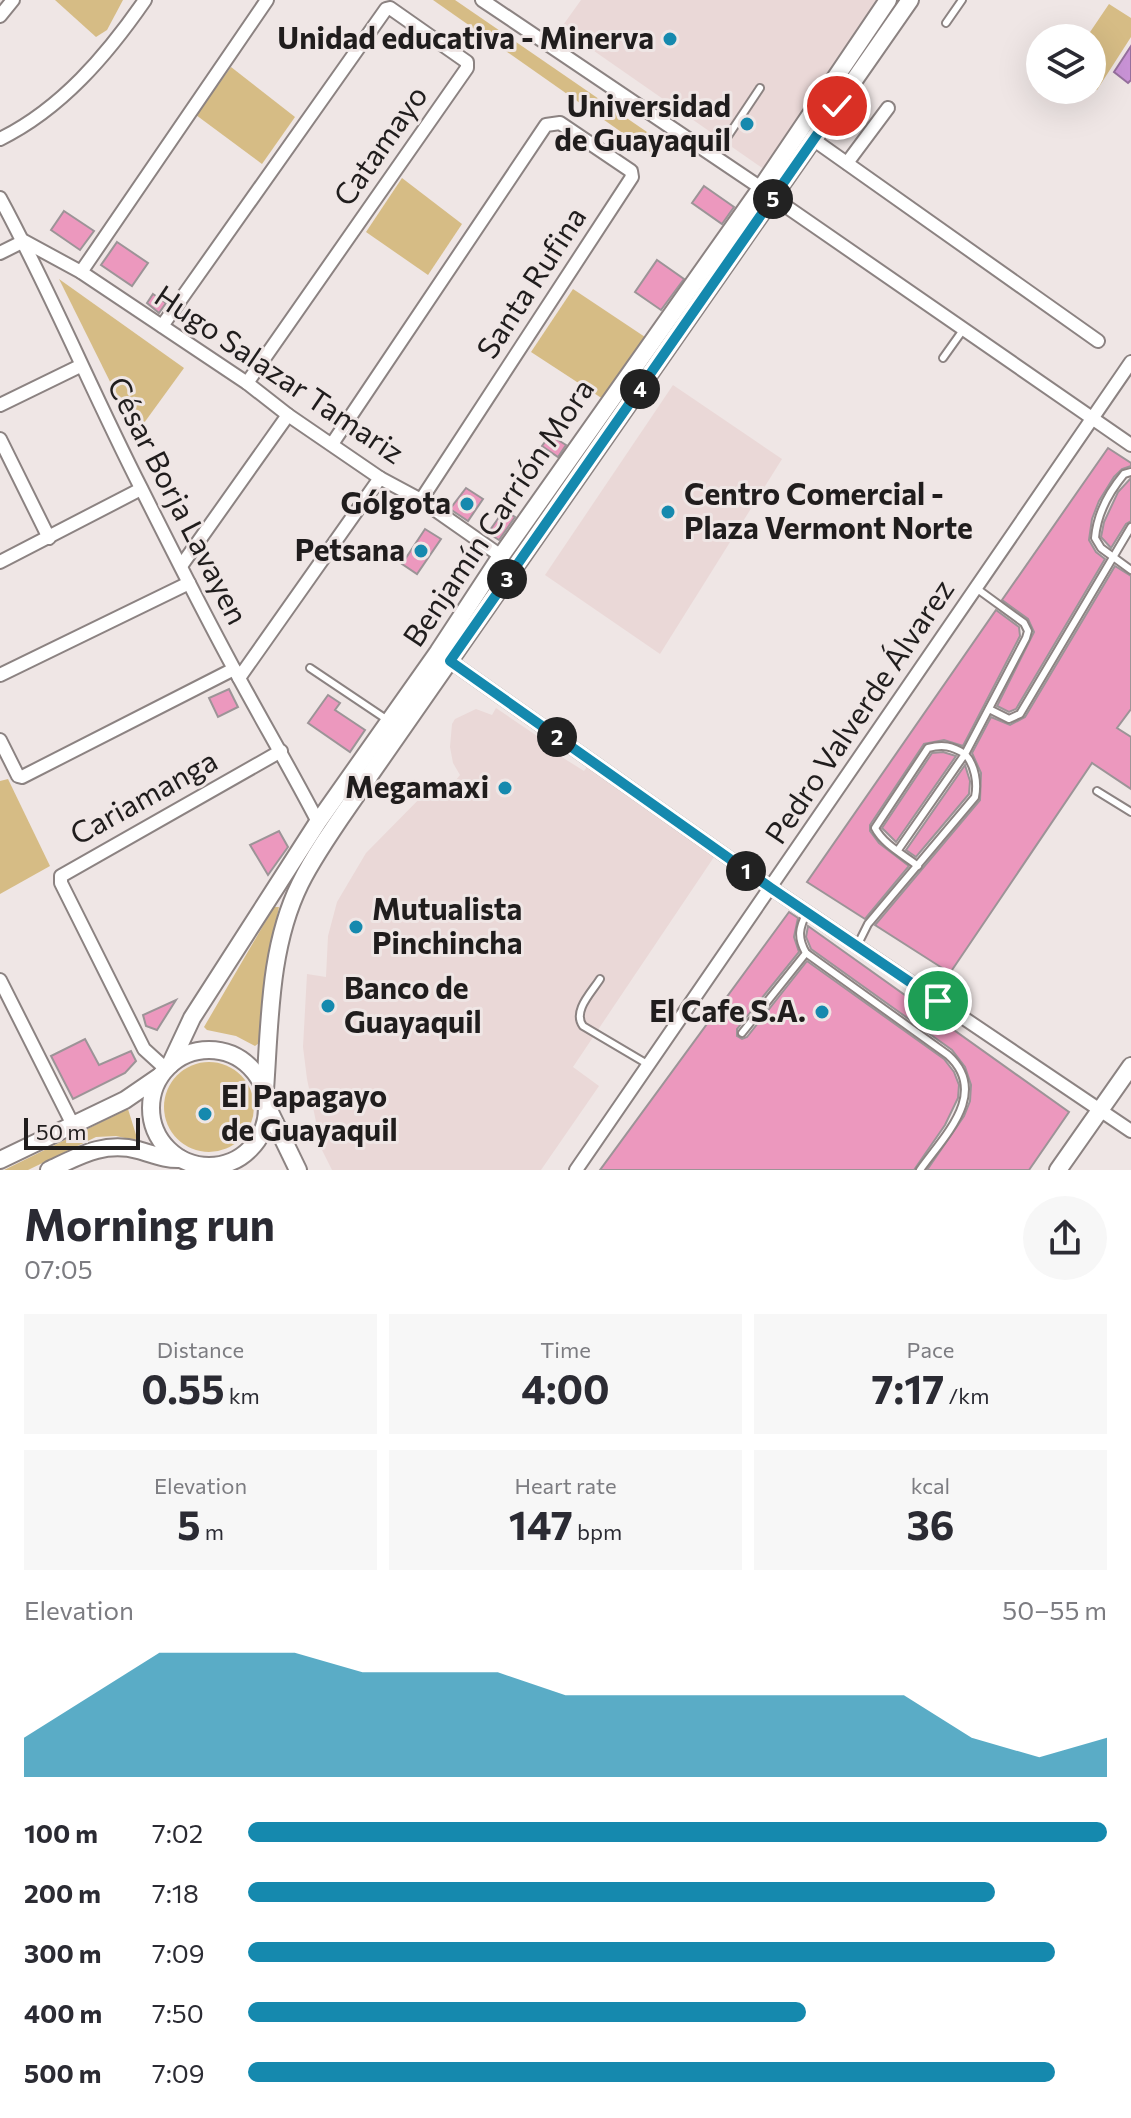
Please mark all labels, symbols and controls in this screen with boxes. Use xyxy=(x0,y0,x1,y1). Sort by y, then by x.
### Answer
place label: Unidad educativa - Minerva xyxy=(277,18,654,55)
map controls xyxy=(1026,24,1106,104)
button: layers xyxy=(1026,24,1106,104)
marker: Unidad educativa - Minerva xyxy=(661,30,679,48)
pin xyxy=(803,72,871,140)
street label: Catamayo xyxy=(324,77,434,212)
icon: check xyxy=(815,84,859,128)
place label: Universidad de Guayaquil xyxy=(554,86,731,157)
marker: Universidad de Guayaquil xyxy=(738,115,756,133)
pin: 5 xyxy=(753,179,793,219)
text: 5 xyxy=(767,185,779,212)
street label: Santa Rufina xyxy=(467,199,593,364)
street label: Hugo Salazar Tamariz xyxy=(149,276,412,470)
pin: 4 xyxy=(620,369,660,409)
street label: César Borja Lavayen xyxy=(101,370,258,630)
street label: Benjamín Carrión Mora xyxy=(393,371,600,653)
text: 4 xyxy=(633,375,647,402)
place label: Centro Comercial - Plaza Vermont Norte xyxy=(684,474,973,545)
place label: Gólgota xyxy=(341,483,451,520)
marker: Gólgota xyxy=(458,495,476,513)
marker: Centro Comercial - Plaza Vermont Norte xyxy=(659,503,677,521)
place label: Petsana xyxy=(295,530,405,567)
marker: Petsana xyxy=(412,542,430,560)
pin: 3 xyxy=(487,559,527,599)
text: 3 xyxy=(501,565,513,592)
street label: Pedro Valverde Álvarez xyxy=(756,571,960,850)
pin: 2 xyxy=(537,717,577,757)
text: 2 xyxy=(551,723,563,750)
street label: Cariamanga xyxy=(63,740,223,851)
place label: Megamaxi xyxy=(345,767,489,804)
marker: Megamaxi xyxy=(496,779,514,797)
pin: 1 xyxy=(726,851,766,891)
text: 1 xyxy=(741,857,751,884)
place label: Mutualista Pinchincha xyxy=(372,889,522,960)
marker: Mutualista Pinchincha xyxy=(347,918,365,936)
pin xyxy=(904,967,972,1035)
place label: Banco de Guayaquil xyxy=(344,968,482,1039)
icon: arrive xyxy=(916,979,960,1023)
place label: El Cafe S.A. xyxy=(649,991,806,1028)
marker: Banco de Guayaquil xyxy=(319,997,337,1015)
marker: El Cafe S.A. xyxy=(813,1003,831,1021)
place label: El Papagayo de Guayaquil xyxy=(221,1076,398,1147)
marker: El Papagayo de Guayaquil xyxy=(196,1105,214,1123)
scale bar xyxy=(24,1114,140,1150)
text: 50 m xyxy=(36,1118,86,1145)
text: Morning run xyxy=(24,1196,275,1250)
button: share xyxy=(1023,1196,1107,1280)
text: 07:05 xyxy=(24,1253,93,1284)
text: Distance xyxy=(157,1336,244,1363)
text: Time xyxy=(540,1336,591,1363)
text: Pace xyxy=(907,1336,954,1363)
text: 0.55 xyxy=(141,1363,224,1412)
text: 4:00 xyxy=(521,1363,610,1412)
text: 7:17 xyxy=(872,1363,944,1412)
text: km xyxy=(224,1382,260,1409)
text: /km xyxy=(944,1382,989,1409)
text: Elevation xyxy=(154,1472,247,1499)
text: Heart rate xyxy=(514,1472,617,1499)
text: kcal xyxy=(911,1472,950,1499)
text: 5 xyxy=(177,1499,200,1548)
text: 147 xyxy=(509,1499,573,1548)
text: 36 xyxy=(907,1499,954,1548)
text: m xyxy=(200,1518,224,1545)
text: bpm xyxy=(573,1518,622,1545)
text: Elevation xyxy=(24,1594,134,1625)
text: 50–55 m xyxy=(1002,1594,1107,1625)
text: 100 m xyxy=(24,1817,98,1848)
text: 7:02 xyxy=(152,1817,203,1848)
text: 200 m xyxy=(24,1877,101,1908)
text: 7:18 xyxy=(152,1877,199,1908)
text: 300 m xyxy=(24,1937,101,1968)
text: 7:09 xyxy=(152,1937,205,1968)
text: 400 m xyxy=(24,1997,102,2028)
text: 7:50 xyxy=(152,1997,204,2028)
text: 500 m xyxy=(24,2057,101,2088)
text: 7:09 xyxy=(152,2057,205,2088)

